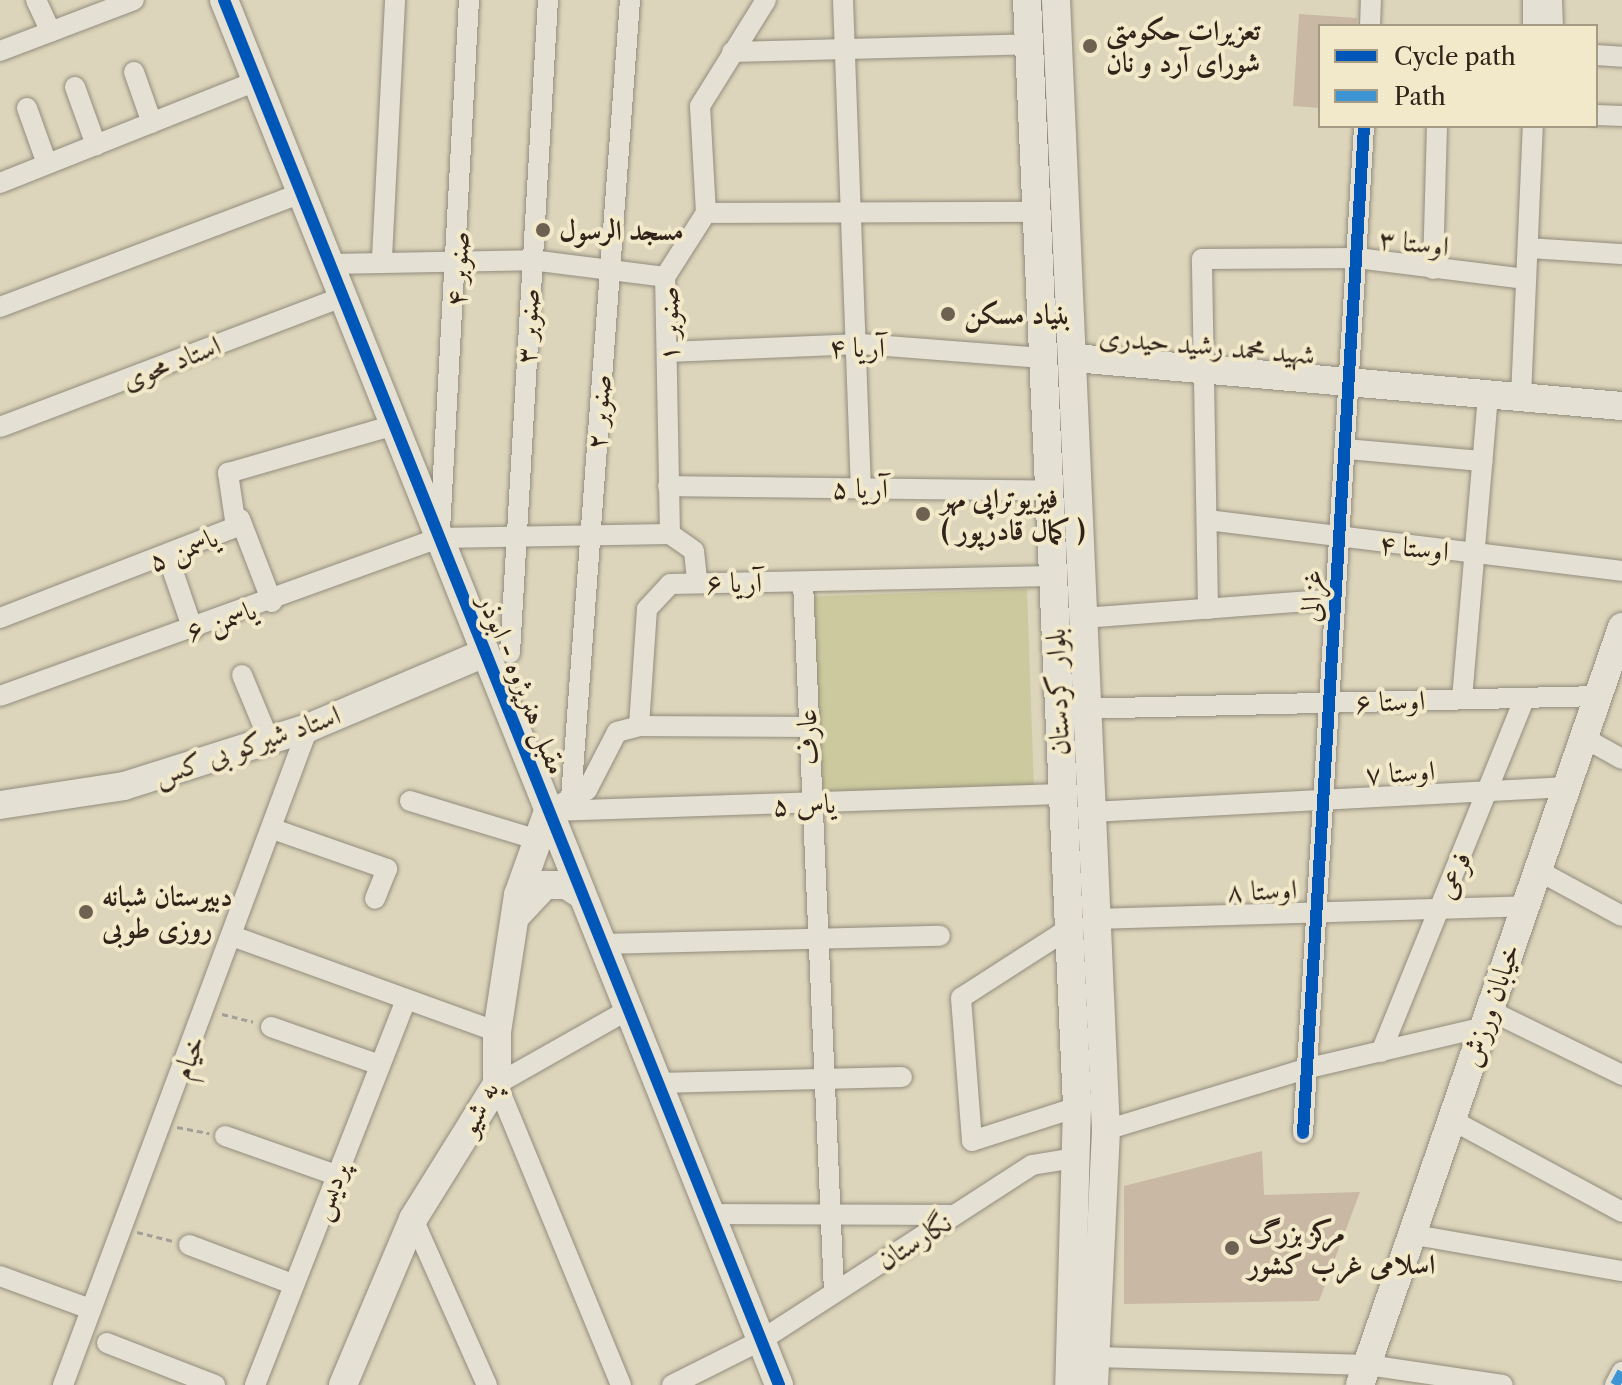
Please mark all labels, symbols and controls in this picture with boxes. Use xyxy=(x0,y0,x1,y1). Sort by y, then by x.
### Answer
place label: تعزیرات حکومتی شورای آرد و نان xyxy=(1106,13,1260,79)
legend xyxy=(1318,24,1598,128)
marker: تعزیرات حکومتی شورای آرد و نان xyxy=(1081,37,1099,55)
text: Cycle path xyxy=(1394,42,1516,71)
text: Path xyxy=(1394,82,1446,111)
place label: مسجد الرسول xyxy=(559,213,684,247)
marker: مسجد الرسول xyxy=(534,221,552,239)
street label: اوستا ۳ xyxy=(1377,221,1451,263)
street label: صنوبر ۴ xyxy=(438,230,476,308)
street label: صنوبر ۱ xyxy=(651,286,685,362)
street label: صنوبر ۳ xyxy=(508,287,546,365)
place label: بنیاد مسکن xyxy=(964,297,1071,331)
marker: بنیاد مسکن xyxy=(939,305,957,323)
street label: شهید محمد رشید حیدری xyxy=(1098,319,1316,371)
street label: استاد محوی xyxy=(117,328,225,396)
street label: آریا ۴ xyxy=(829,330,885,364)
street label: صنوبر ۲ xyxy=(579,373,617,451)
street label: آریا ۵ xyxy=(832,471,888,505)
place label: فیزیوتراپی مهر ( کمال قادرپور ) xyxy=(941,481,1086,547)
marker: فیزیوتراپی مهر ( کمال قادرپور ) xyxy=(912,503,934,525)
street label: یاسمن ۵ xyxy=(143,520,223,578)
street label: اوستا ۴ xyxy=(1377,526,1451,568)
street label: آریا ۶ xyxy=(706,565,762,599)
street label: غزالی xyxy=(1293,569,1329,623)
street label: مقبل هنرپژوه - ابوذر xyxy=(472,589,574,779)
street label: یاسمن ۶ xyxy=(181,592,261,648)
street label: بلوار کردستان xyxy=(1038,628,1076,756)
street label: اوستا ۶ xyxy=(1354,683,1426,719)
street label: استاد شیرکو بی کس xyxy=(149,697,345,793)
street label: عارف xyxy=(789,708,825,766)
street label: اوستا ۷ xyxy=(1364,753,1436,791)
street label: یاس ۵ xyxy=(772,786,836,822)
street label: فرعی xyxy=(1428,846,1478,904)
street label: اوستا ۸ xyxy=(1226,872,1298,908)
place label: دبیرستان شبانه روزی طوبی xyxy=(102,879,233,945)
marker: دبیرستان شبانه روزی طوبی xyxy=(77,903,95,921)
street label: خیابان ورزش xyxy=(1453,939,1527,1071)
street label: خیام xyxy=(164,1030,212,1084)
street label: په شیو xyxy=(450,1076,506,1140)
street label: پردیس xyxy=(302,1157,356,1225)
street label: نگارستان xyxy=(870,1205,958,1277)
place label: مرکز بزرگ اسلامی غرب کشور xyxy=(1248,1215,1435,1281)
marker: مرکز بزرگ اسلامی غرب کشور xyxy=(1223,1239,1241,1257)

